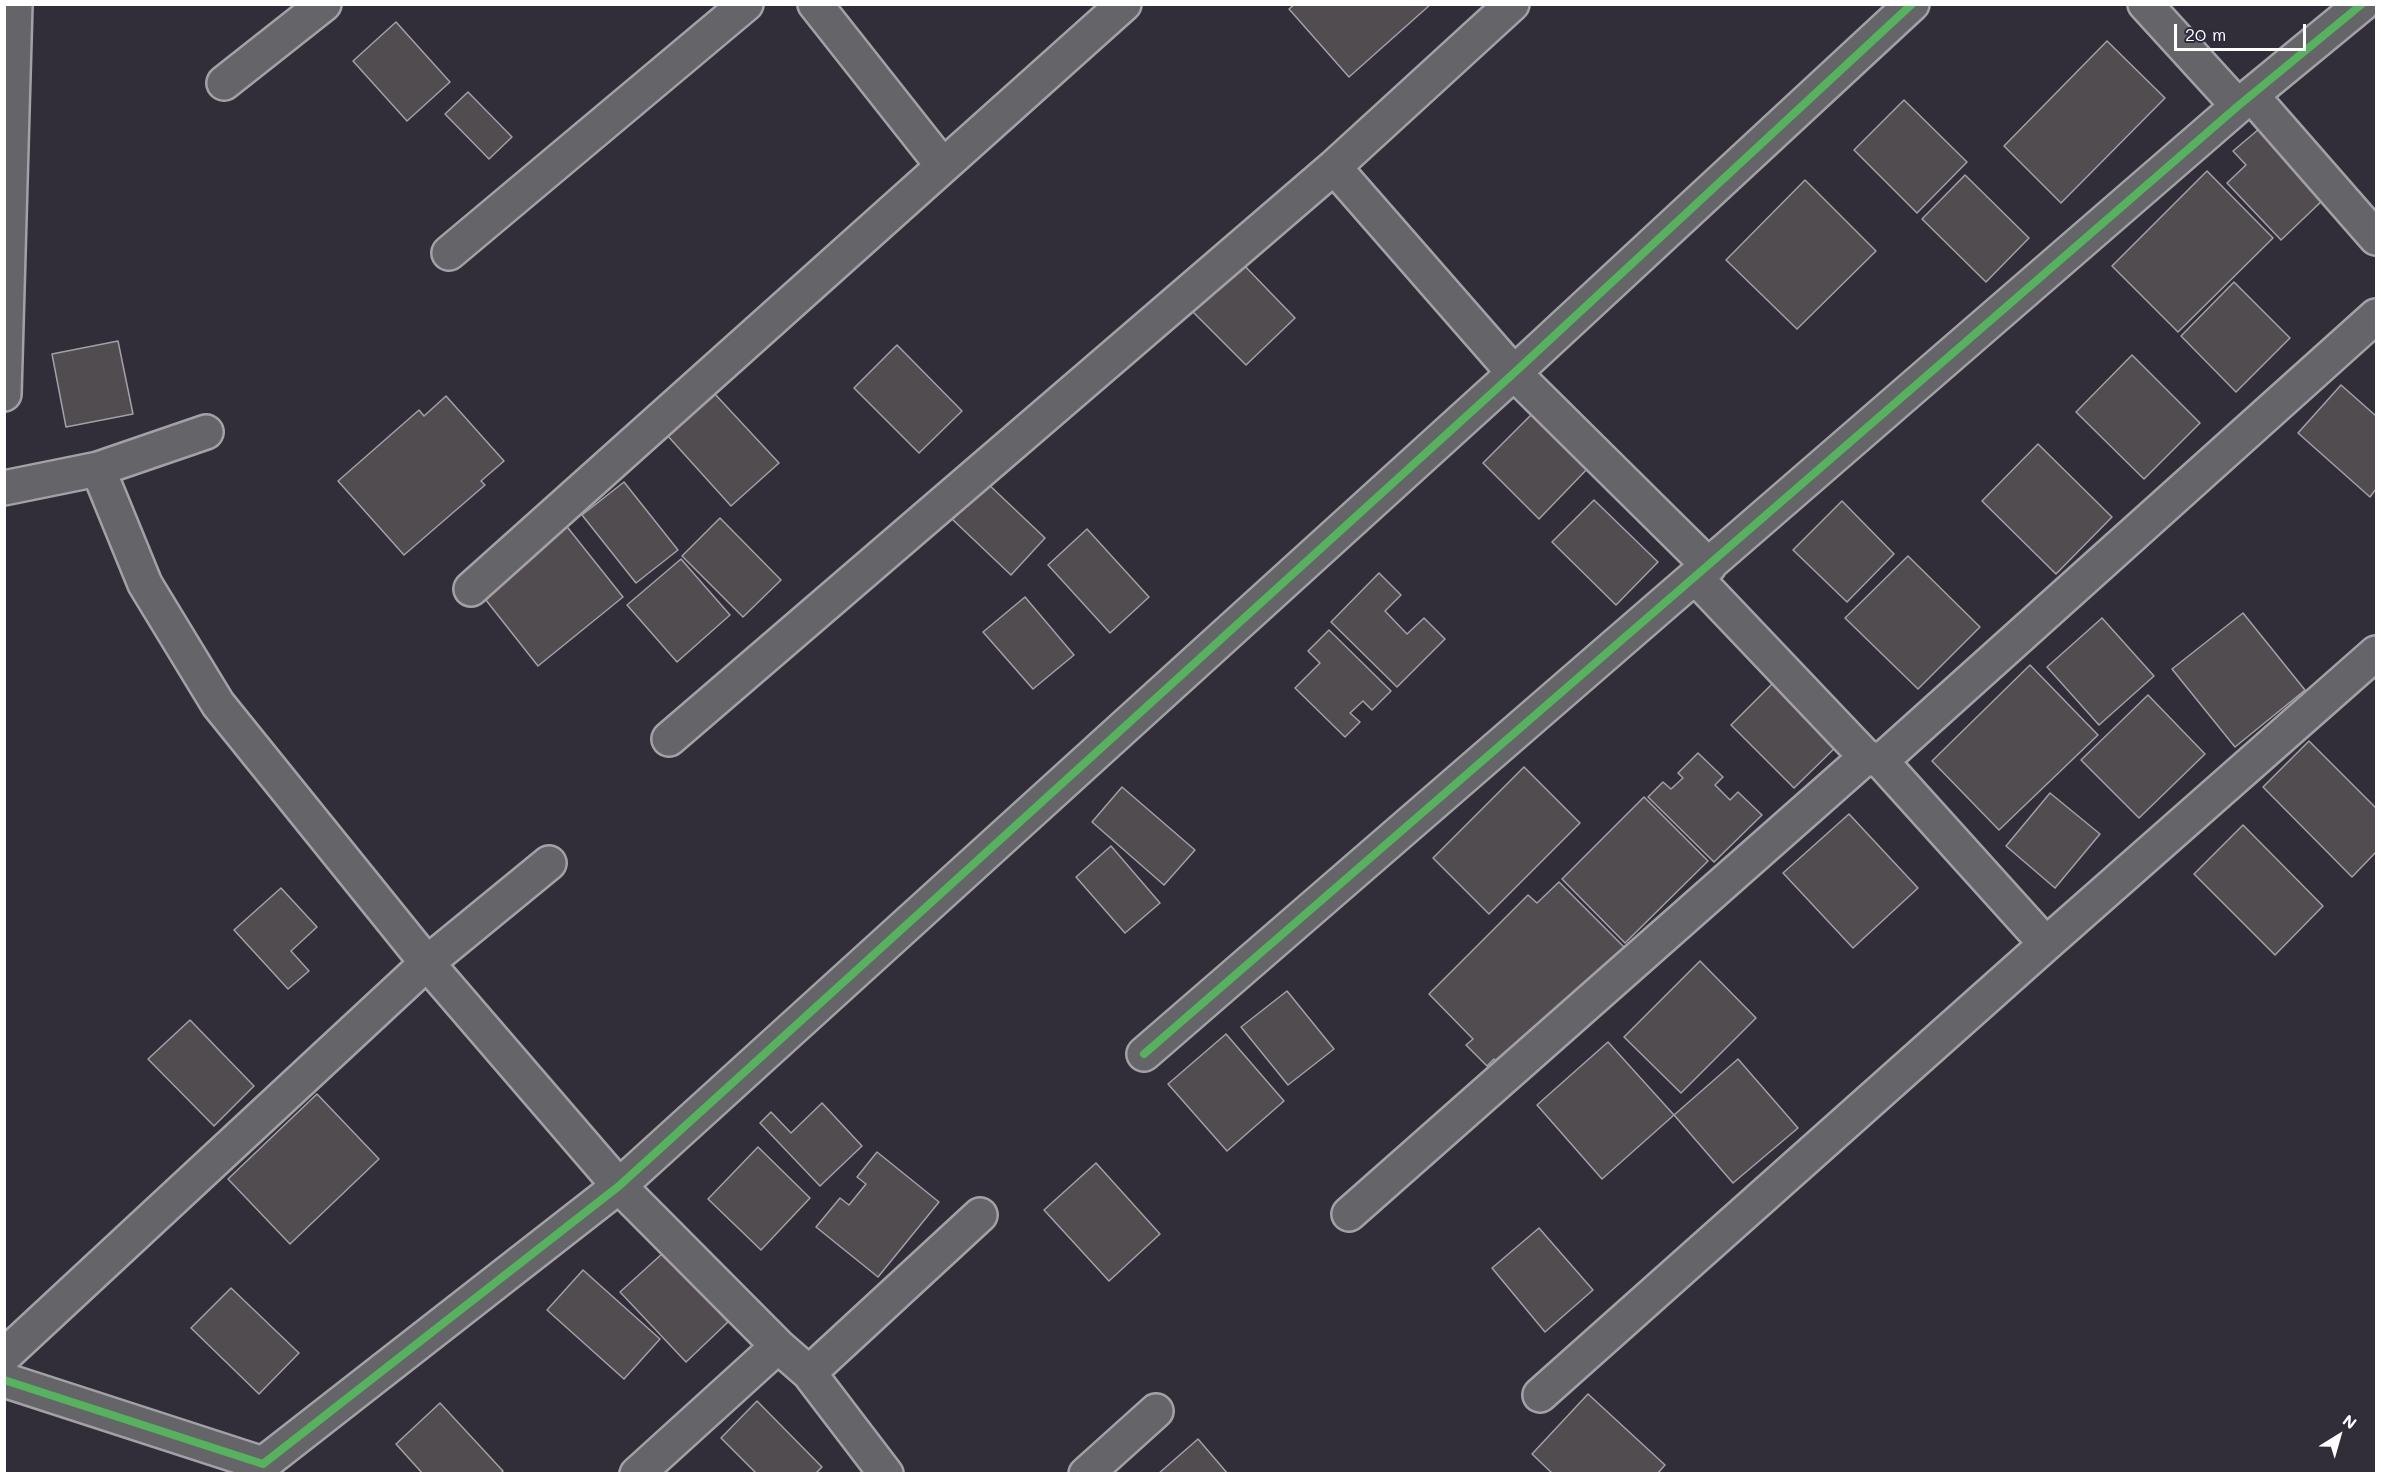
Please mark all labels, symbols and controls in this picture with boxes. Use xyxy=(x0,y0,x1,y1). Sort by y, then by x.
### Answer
scale bar xyxy=(2177,12,2309,50)
text: 20 m xyxy=(2185,22,2226,46)
north arrow xyxy=(2309,1406,2369,1466)
text: N xyxy=(2339,1409,2361,1433)

